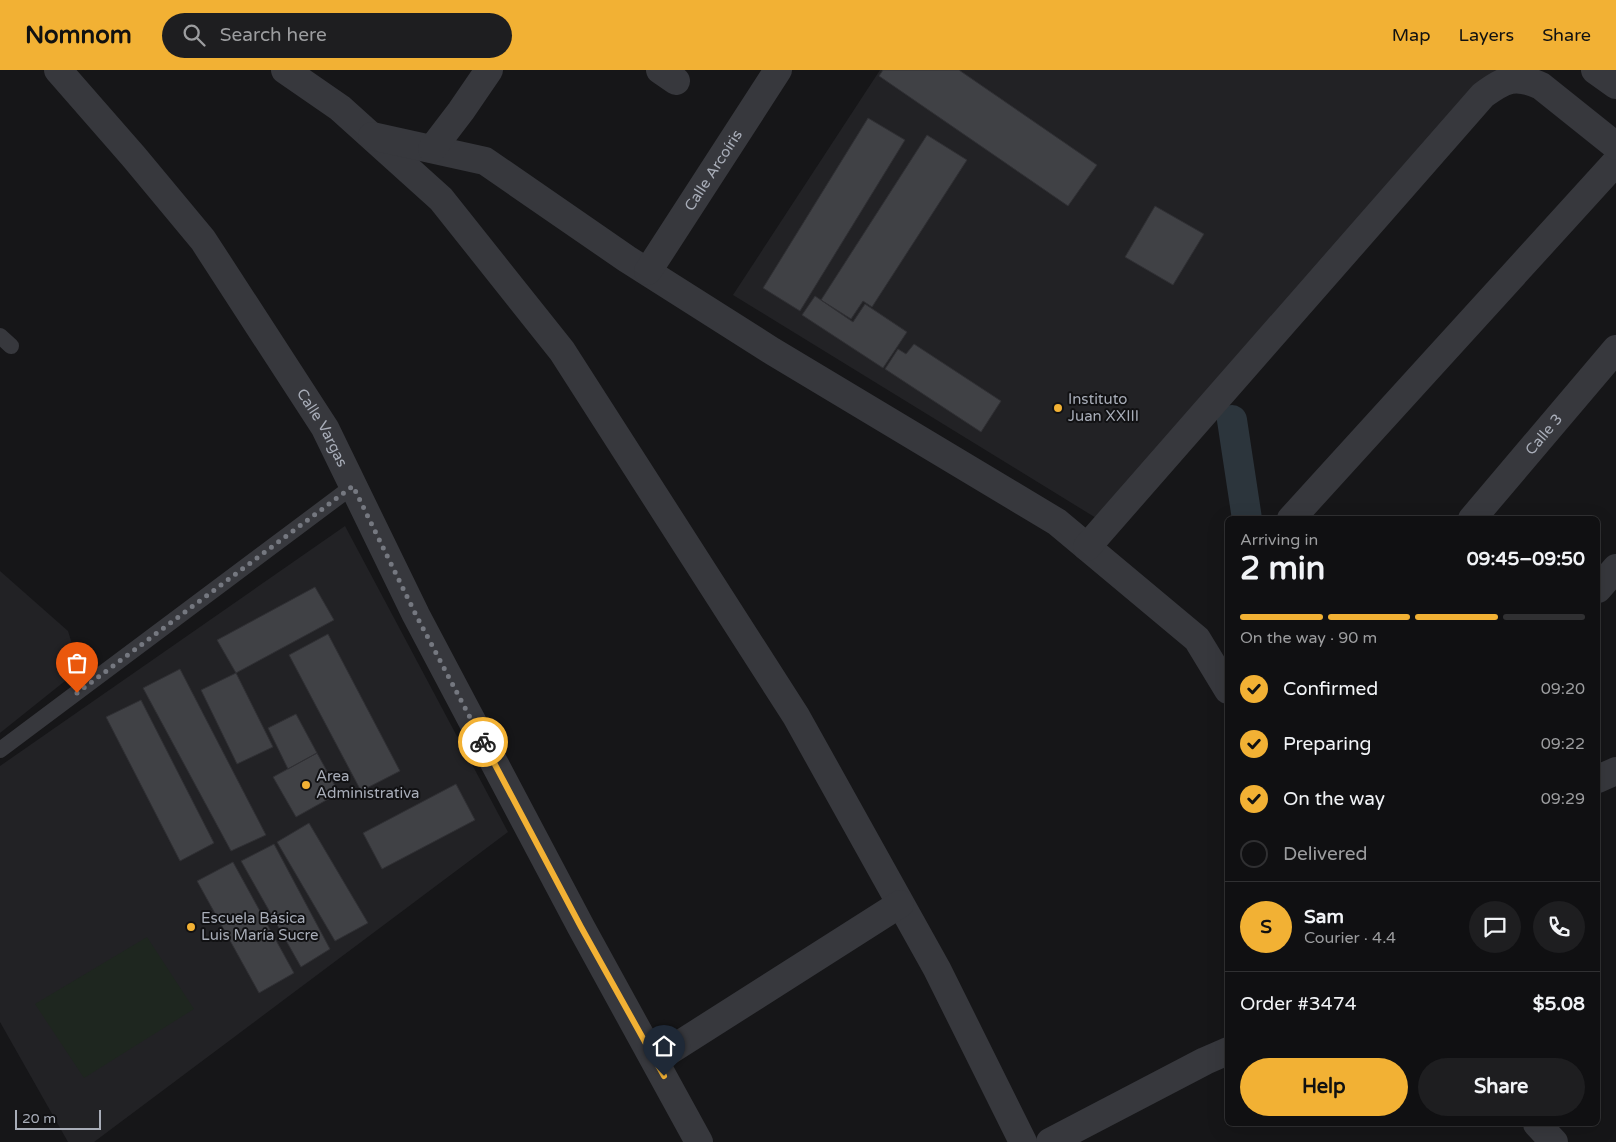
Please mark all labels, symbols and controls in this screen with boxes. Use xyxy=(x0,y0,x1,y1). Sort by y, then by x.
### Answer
search box xyxy=(162,13,512,58)
text: Nomnom xyxy=(25,21,132,50)
icon: search xyxy=(180,21,208,49)
text: Search here xyxy=(220,24,327,46)
text: Map xyxy=(1392,24,1431,46)
text: Layers xyxy=(1459,24,1514,46)
text: Share xyxy=(1542,24,1591,46)
street label: Calle Arcoíris xyxy=(680,126,746,214)
street label: Calle Vargas xyxy=(293,385,352,470)
place label: Instituto Juan XXIII xyxy=(1068,390,1139,425)
marker: Instituto Juan XXIII xyxy=(1052,402,1064,414)
street label: Calle 3 xyxy=(1521,410,1566,459)
text: Arriving in xyxy=(1240,530,1318,550)
text: 09:45–09:50 xyxy=(1467,548,1585,570)
text: 2 min xyxy=(1240,550,1325,588)
text: On the way · 90 m xyxy=(1240,628,1377,648)
pin xyxy=(56,642,98,693)
icon: bag xyxy=(63,649,91,677)
icon: check xyxy=(1240,675,1268,703)
text: Confirmed xyxy=(1283,678,1378,700)
text: 09:20 xyxy=(1541,679,1585,699)
courier xyxy=(458,717,508,767)
icon: bike xyxy=(469,728,497,756)
icon: check xyxy=(1240,730,1268,758)
text: Preparing xyxy=(1283,733,1372,755)
text: 09:22 xyxy=(1541,734,1585,754)
place label: Area Administrativa xyxy=(316,767,419,802)
marker: Area Administrativa xyxy=(300,779,312,791)
icon: check xyxy=(1240,785,1268,813)
text: On the way xyxy=(1283,788,1385,810)
text: 09:29 xyxy=(1541,789,1585,809)
text: Delivered xyxy=(1283,843,1368,865)
button: chat xyxy=(1469,901,1521,953)
button: phone xyxy=(1533,901,1585,953)
text: Sam xyxy=(1304,906,1344,928)
place label: Escuela Básica Luis María Sucre xyxy=(201,909,319,944)
text: S xyxy=(1260,916,1272,938)
marker: Escuela Básica Luis María Sucre xyxy=(185,921,197,933)
text: Courier · 4.4 xyxy=(1304,928,1396,948)
text: Order #3474 xyxy=(1240,993,1357,1015)
text: $5.08 xyxy=(1533,993,1585,1015)
pin xyxy=(643,1025,685,1076)
icon: home xyxy=(650,1032,678,1060)
button: Help xyxy=(1240,1058,1408,1116)
button: Share xyxy=(1418,1058,1585,1116)
scale bar xyxy=(15,1107,101,1130)
text: 20 m xyxy=(22,1110,56,1127)

